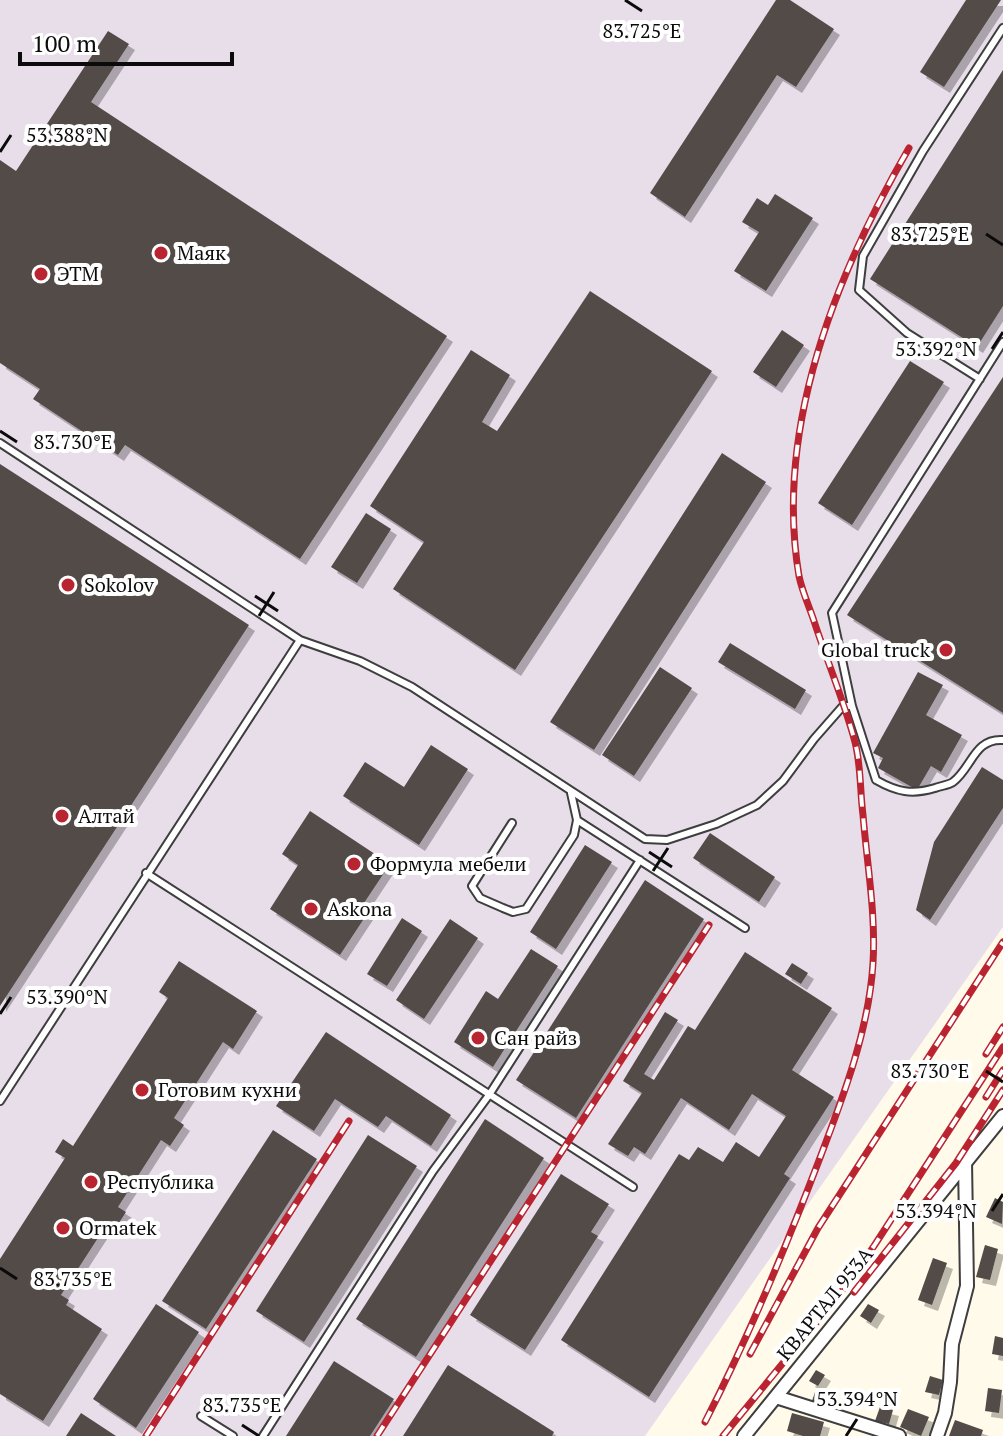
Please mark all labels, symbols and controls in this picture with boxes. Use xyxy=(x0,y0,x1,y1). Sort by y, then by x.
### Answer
scale bar xyxy=(20,16,232,66)
text: 83.725°E xyxy=(603,17,682,44)
text: 100 m xyxy=(32,27,97,59)
text: 53.388°N xyxy=(26,121,108,148)
text: 83.725°E xyxy=(891,220,970,247)
place label: Маяк xyxy=(177,239,226,266)
marker: Маяк xyxy=(152,244,170,262)
place label: ЭТМ xyxy=(57,260,99,287)
marker: ЭТМ xyxy=(32,265,50,283)
text: 53.392°N xyxy=(895,335,977,362)
text: 83.730°E xyxy=(34,428,113,455)
place label: Sokolov xyxy=(84,571,155,598)
marker: Sokolov xyxy=(59,576,77,594)
place label: Global truck xyxy=(821,636,931,663)
marker: Global truck xyxy=(937,641,955,659)
place label: Алтай xyxy=(78,802,135,829)
marker: Алтай xyxy=(53,807,71,825)
place label: Формула мебели xyxy=(370,850,527,877)
marker: Формула мебели xyxy=(345,855,363,873)
place label: Askona xyxy=(327,895,392,922)
marker: Askona xyxy=(302,900,320,918)
text: 53.390°N xyxy=(26,983,108,1010)
place label: Сан райз xyxy=(494,1024,577,1051)
marker: Сан райз xyxy=(469,1029,487,1047)
text: 83.730°E xyxy=(891,1057,970,1084)
place label: Готовим кухни xyxy=(158,1076,297,1103)
marker: Готовим кухни xyxy=(133,1081,151,1099)
place label: Республика xyxy=(107,1168,214,1195)
marker: Республика xyxy=(82,1173,100,1191)
text: 53.394°N xyxy=(895,1197,977,1224)
place label: Ormatek xyxy=(79,1214,157,1241)
marker: Ormatek xyxy=(54,1219,72,1237)
street label: КВАРТАЛ 953А xyxy=(770,1241,879,1366)
text: 83.735°E xyxy=(34,1265,113,1292)
text: 53.394°N xyxy=(816,1385,898,1412)
text: 83.735°E xyxy=(203,1391,282,1418)

